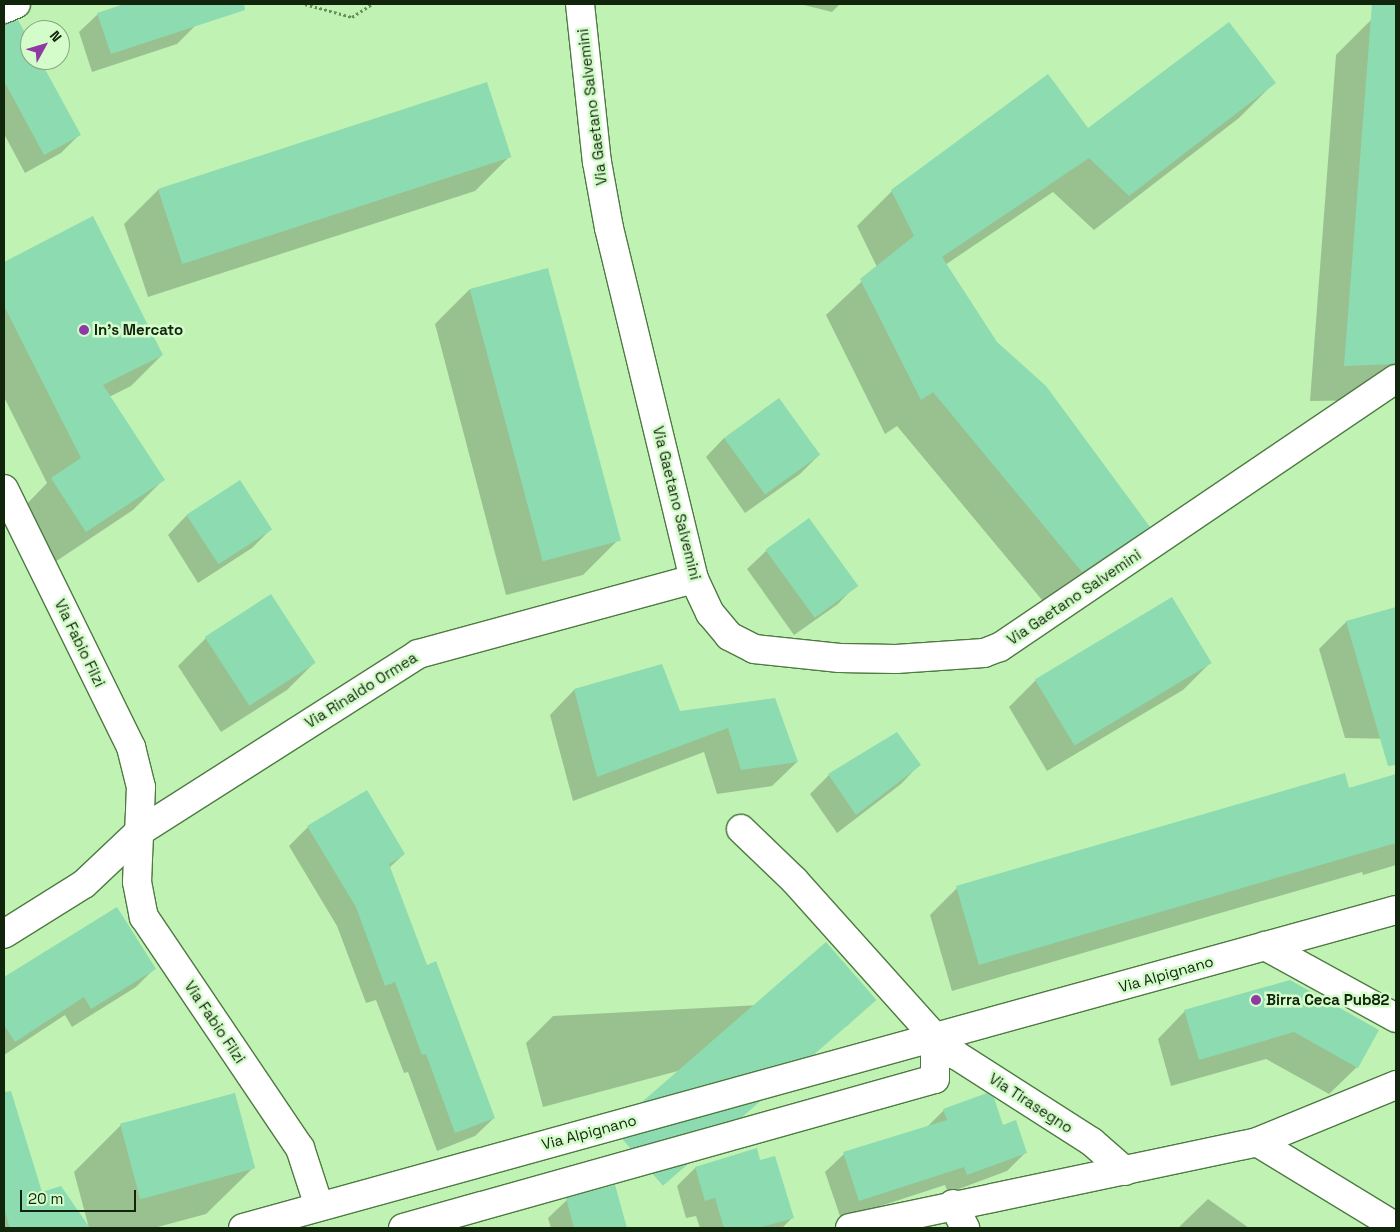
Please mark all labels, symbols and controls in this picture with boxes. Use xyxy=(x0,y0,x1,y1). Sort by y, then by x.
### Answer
north arrow xyxy=(20,20,70,70)
text: N xyxy=(46,27,66,45)
street label: Via Gaetano Salvemini xyxy=(573,28,611,186)
place label: In's Mercato xyxy=(94,321,183,339)
marker: In's Mercato xyxy=(78,324,90,336)
street label: Via Gaetano Salvemini xyxy=(649,424,705,582)
street label: Via Gaetano Salvemini xyxy=(1004,545,1144,649)
street label: Via Fabio Filzi xyxy=(51,596,109,690)
street label: Via Rinaldo Ormea xyxy=(302,648,420,732)
street label: Via Alpignano xyxy=(1117,952,1215,996)
street label: Via Fabio Filzi xyxy=(181,977,249,1067)
place label: Birra Ceca Pub82 xyxy=(1266,991,1389,1009)
marker: Birra Ceca Pub82 xyxy=(1250,994,1262,1006)
street label: Via Tirasegno xyxy=(986,1069,1076,1137)
street label: Via Alpignano xyxy=(539,1111,639,1153)
scale bar xyxy=(22,1180,139,1212)
text: 20 m xyxy=(28,1189,63,1208)

